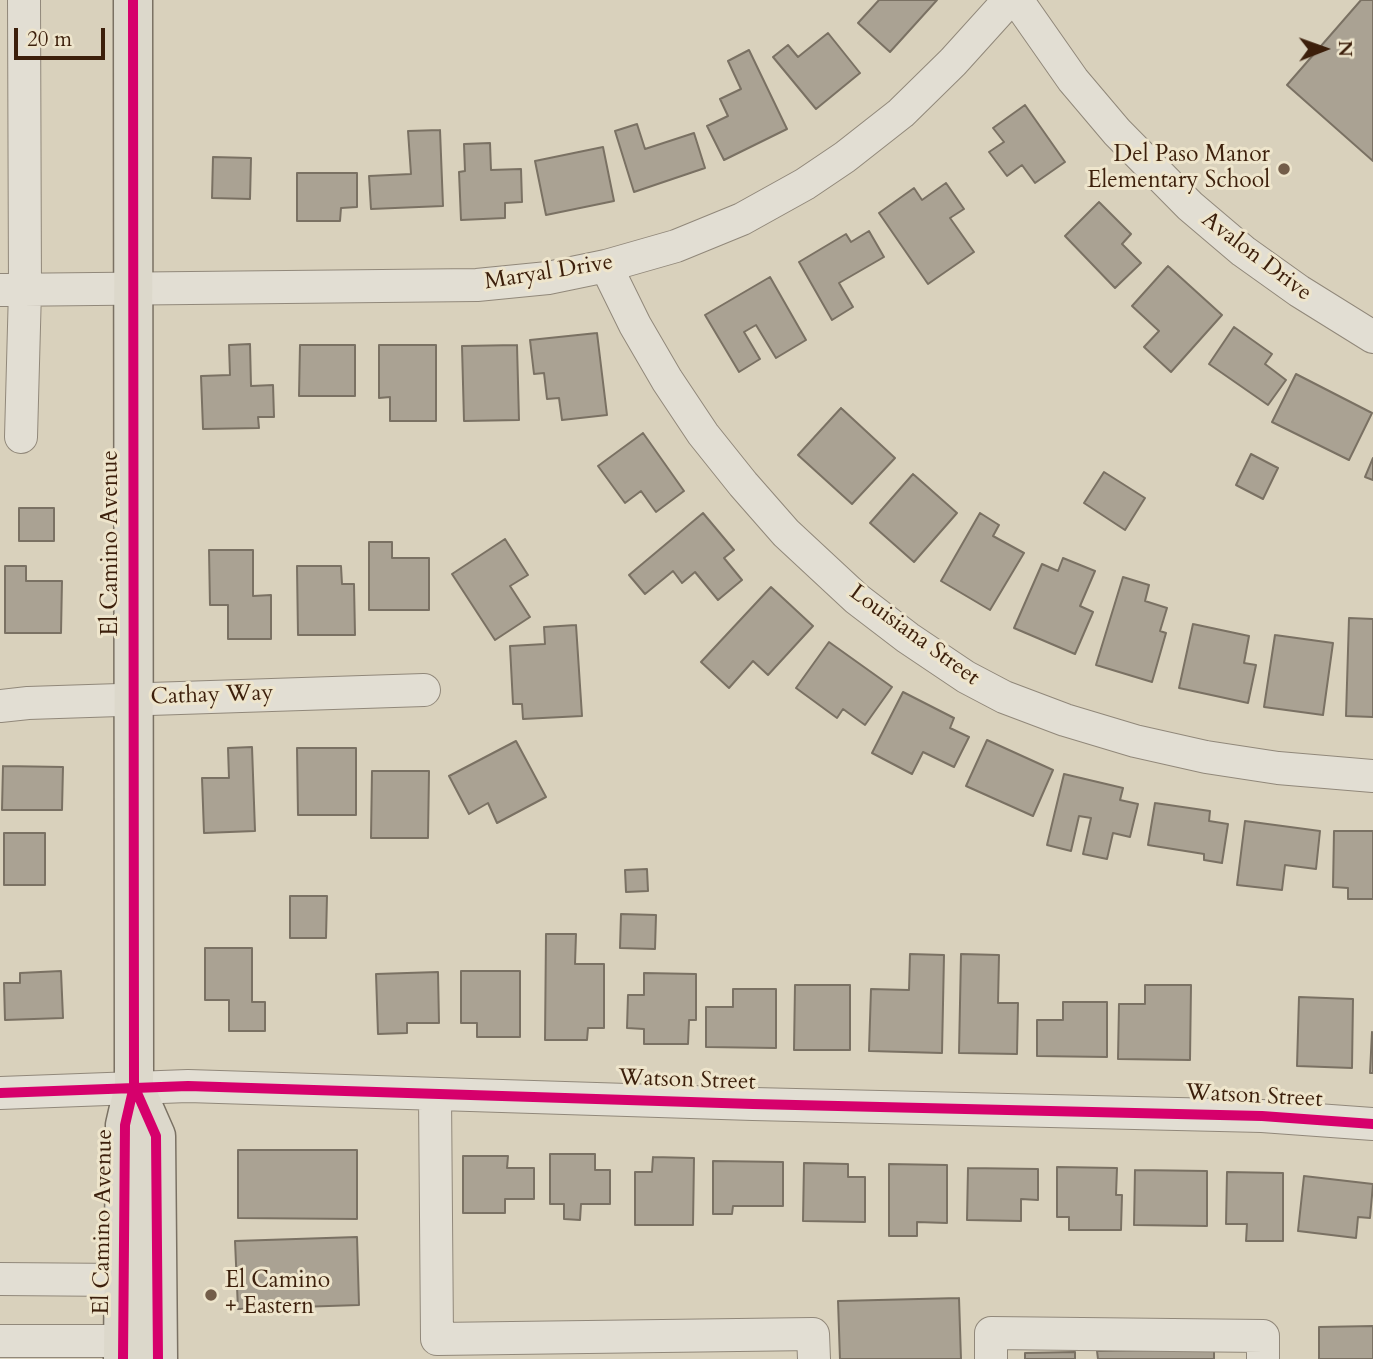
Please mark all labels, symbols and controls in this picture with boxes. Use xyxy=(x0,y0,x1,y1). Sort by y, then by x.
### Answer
scale bar xyxy=(18,14,108,58)
north arrow xyxy=(1289,14,1359,84)
text: 20 m xyxy=(27,25,72,54)
text: N xyxy=(1332,40,1358,57)
place label: Del Paso Manor Elementary School xyxy=(1087,142,1270,196)
marker: Del Paso Manor Elementary School xyxy=(1276,161,1292,177)
street label: Avalon Drive xyxy=(1195,207,1317,307)
street label: Maryal Drive xyxy=(483,249,615,297)
street label: El Camino Avenue xyxy=(98,450,126,636)
street label: Louisiana Street xyxy=(844,580,984,692)
street label: Cathay Way xyxy=(150,680,274,712)
street label: Watson Street xyxy=(618,1065,756,1097)
street label: Watson Street xyxy=(1185,1080,1323,1114)
street label: El Camino Avenue xyxy=(89,1129,119,1315)
place label: El Camino + Eastern xyxy=(225,1268,330,1322)
marker: El Camino + Eastern xyxy=(203,1287,219,1303)

